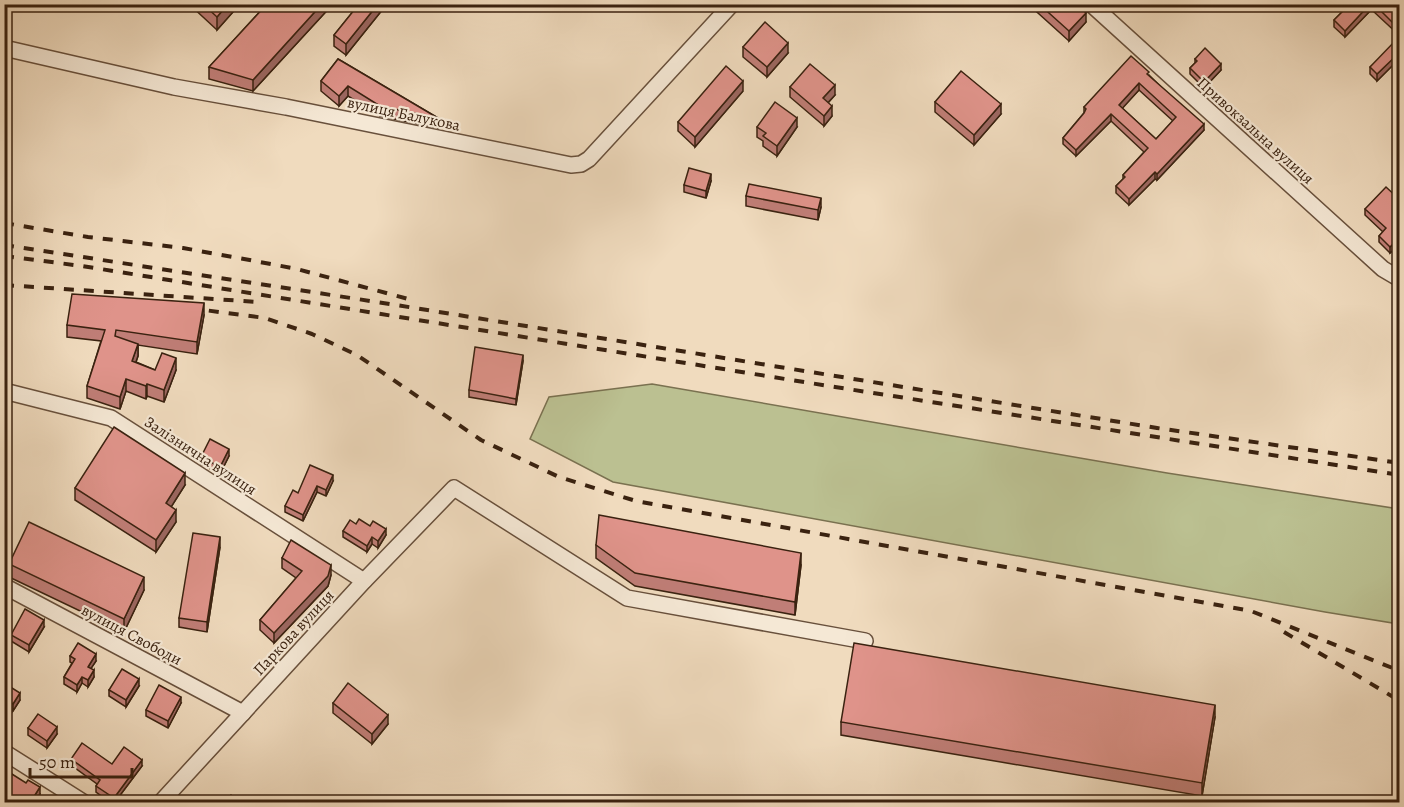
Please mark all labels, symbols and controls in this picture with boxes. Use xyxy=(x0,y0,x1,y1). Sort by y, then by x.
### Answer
street label: Привокзальна вулиця xyxy=(1192,72,1319,190)
street label: вулиця Балукова xyxy=(345,91,463,137)
street label: Залізнична вулиця xyxy=(140,411,261,501)
street label: Паркова вулиця xyxy=(248,585,339,680)
street label: вулиця Свободи xyxy=(77,599,186,671)
scale bar xyxy=(30,741,132,779)
text: 50 m xyxy=(39,750,75,774)

